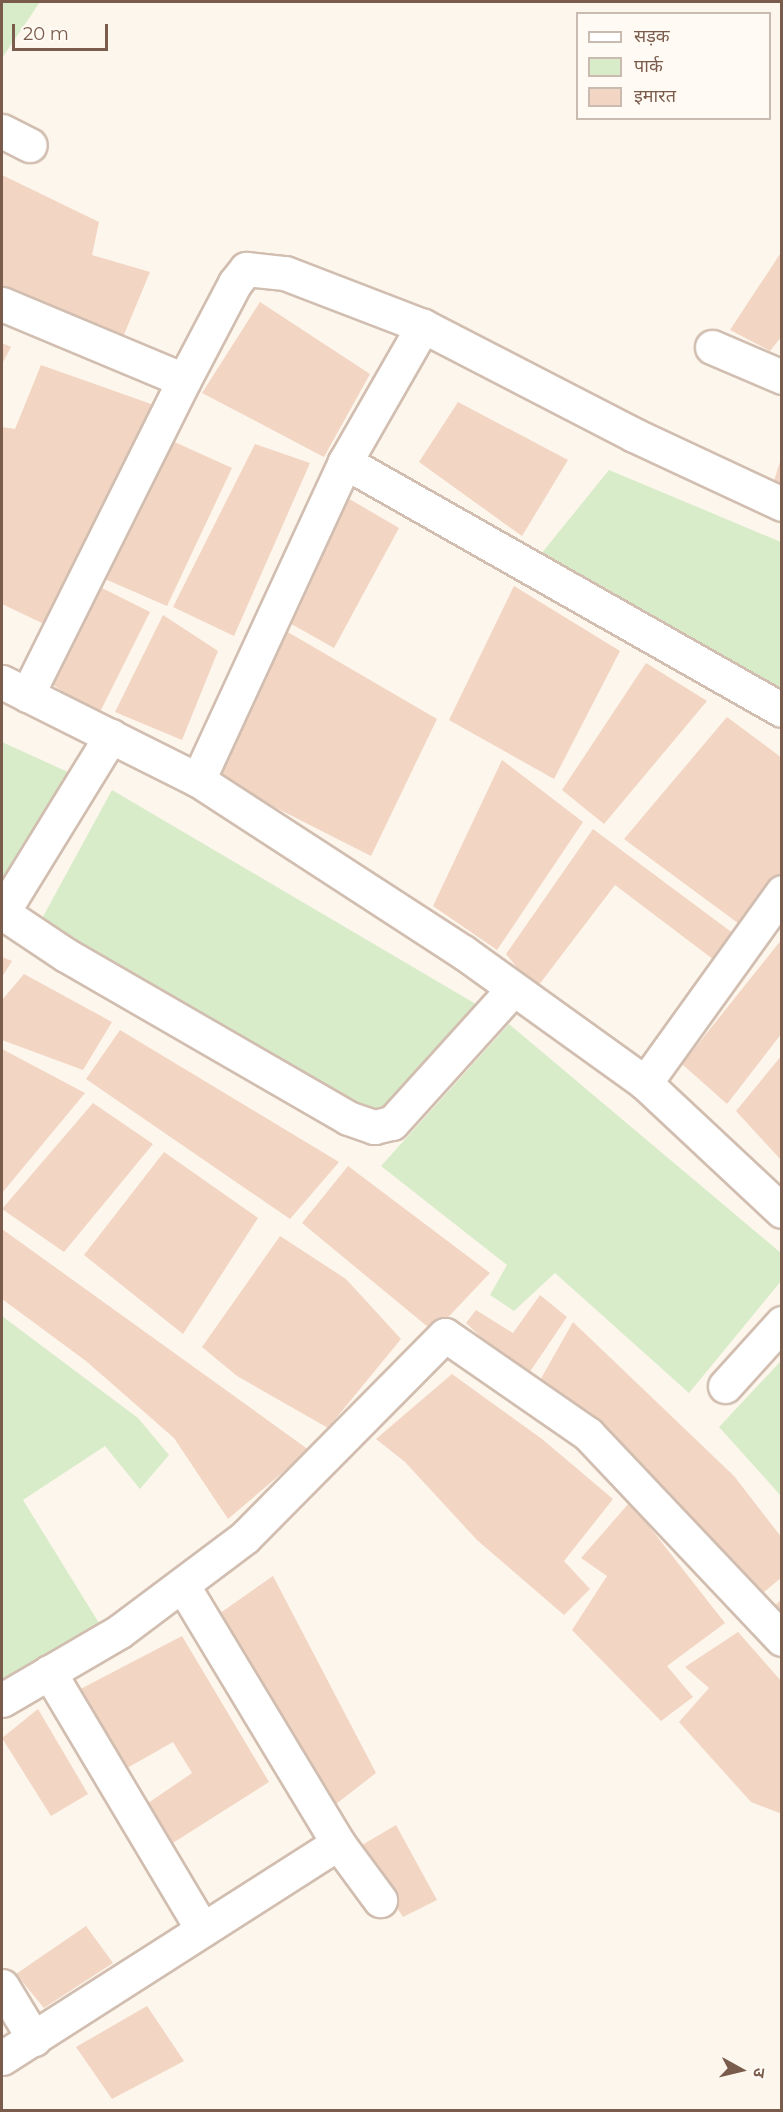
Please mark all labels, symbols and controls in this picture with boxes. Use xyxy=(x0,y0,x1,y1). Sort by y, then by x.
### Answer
scale bar xyxy=(15,12,111,50)
legend xyxy=(576,12,771,120)
text: 20 m xyxy=(23,23,69,45)
text: सड़क xyxy=(634,25,670,47)
text: पार्क xyxy=(634,55,663,77)
text: इमारत xyxy=(634,85,676,107)
north arrow xyxy=(711,2040,771,2100)
text: उ xyxy=(749,2067,769,2079)

